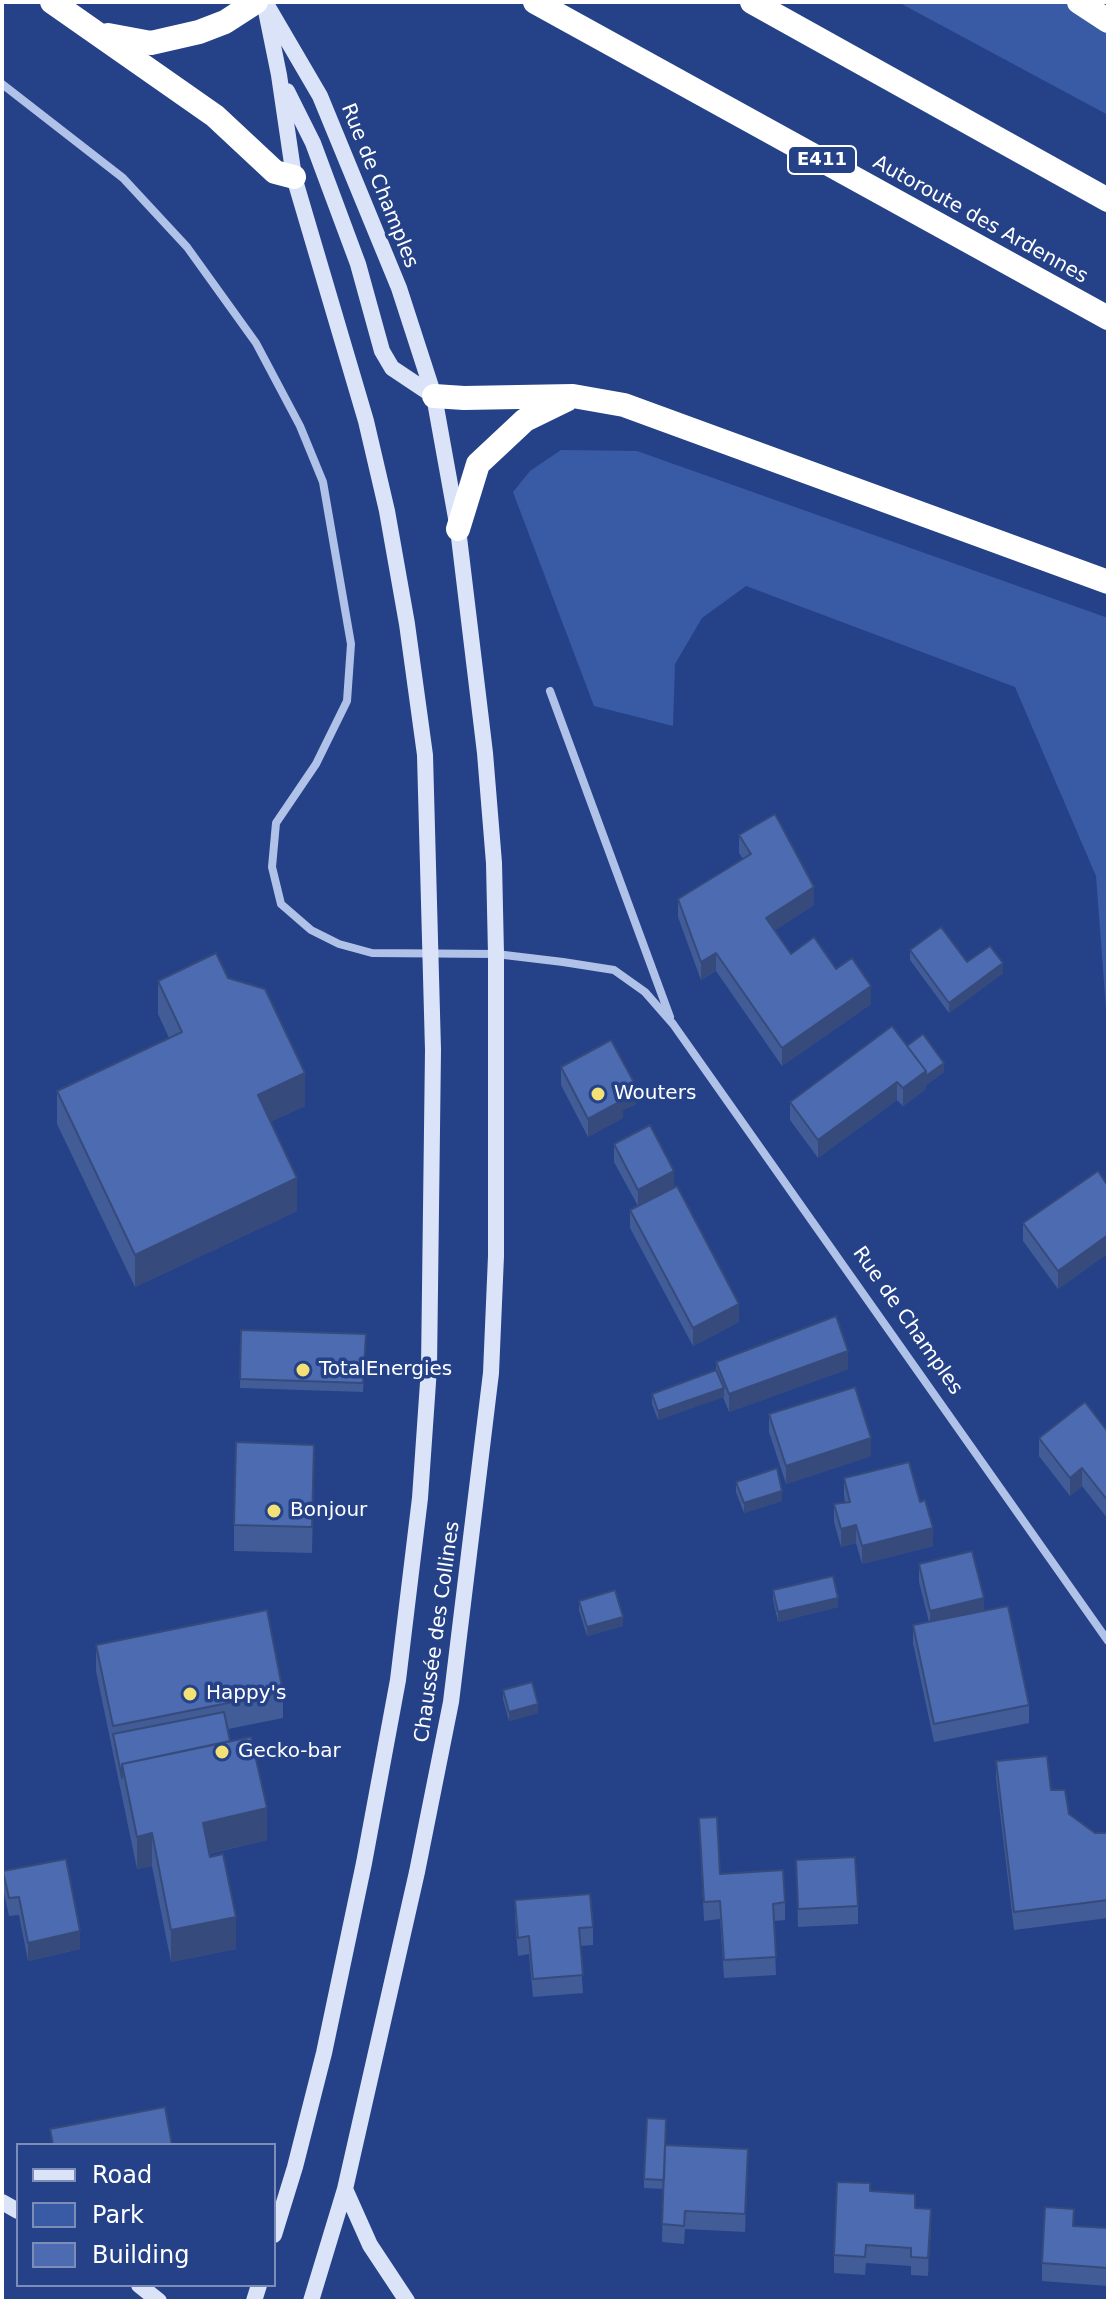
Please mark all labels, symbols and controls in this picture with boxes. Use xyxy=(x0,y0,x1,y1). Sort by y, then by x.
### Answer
street label: Rue de Champles xyxy=(335,100,423,272)
road number: E411 xyxy=(788,146,856,174)
street label: Autoroute des Ardennes xyxy=(868,151,1092,289)
place label: Wouters xyxy=(614,1082,696,1106)
marker: Wouters xyxy=(589,1085,607,1103)
street label: Rue de Champles xyxy=(847,1242,967,1400)
place label: TotalEnergies xyxy=(319,1358,452,1382)
marker: TotalEnergies xyxy=(294,1361,312,1379)
place label: Bonjour xyxy=(290,1499,367,1523)
marker: Bonjour xyxy=(265,1502,283,1520)
street label: Chaussée des Collines xyxy=(411,1520,465,1744)
place label: Happy's xyxy=(206,1682,286,1706)
marker: Happy's xyxy=(181,1685,199,1703)
place label: Gecko-bar xyxy=(238,1740,341,1764)
marker: Gecko-bar xyxy=(213,1743,231,1761)
legend xyxy=(16,2143,276,2287)
text: Road xyxy=(92,2161,152,2189)
text: Park xyxy=(92,2201,144,2229)
text: Building xyxy=(92,2241,189,2269)

